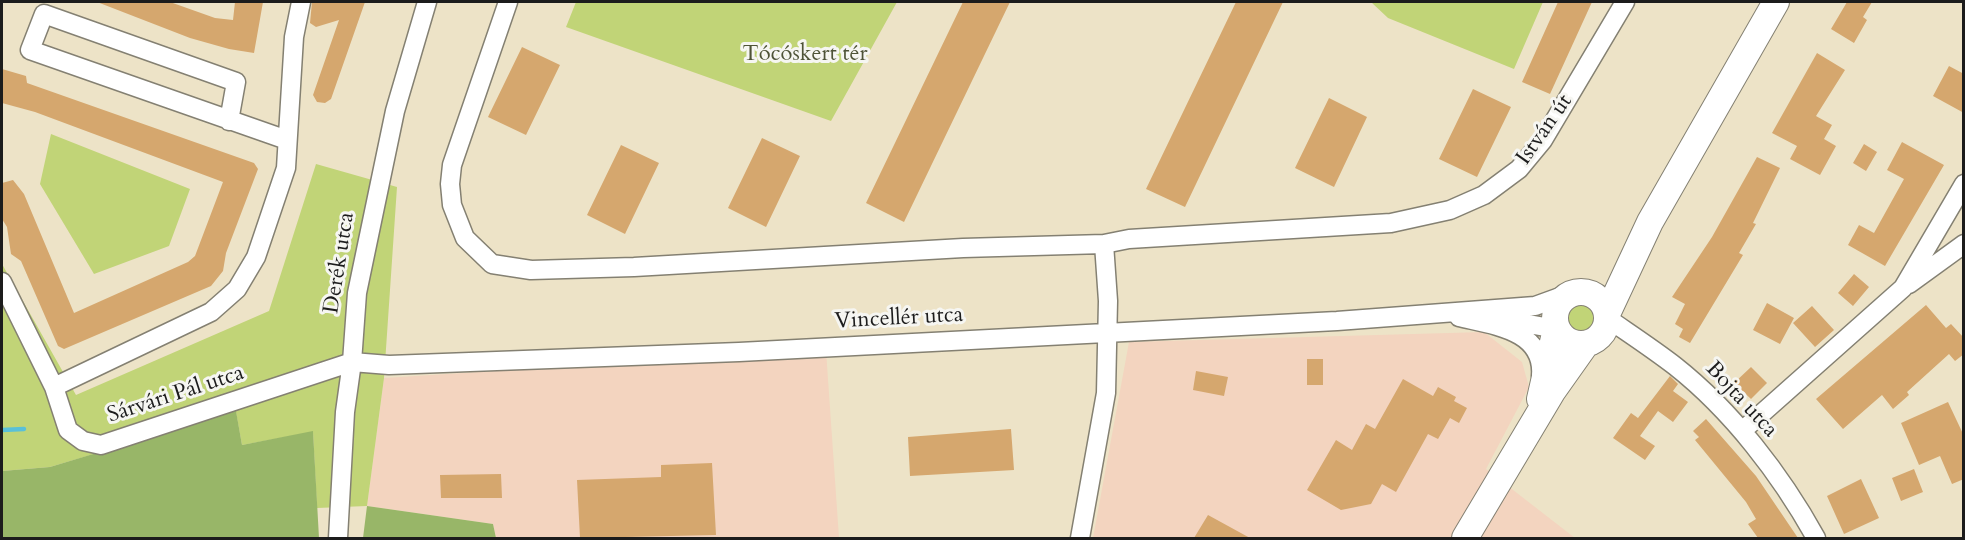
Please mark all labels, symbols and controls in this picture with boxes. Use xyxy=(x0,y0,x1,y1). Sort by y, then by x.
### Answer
park label: Tócóskert tér xyxy=(743,42,867,68)
street label: István út xyxy=(1511,90,1579,170)
street label: Derék utca xyxy=(319,211,361,315)
street label: Vincellér utca xyxy=(834,302,964,336)
street label: Bojta utca xyxy=(1699,357,1783,443)
street label: Sárvári Pál utca xyxy=(104,361,248,429)

